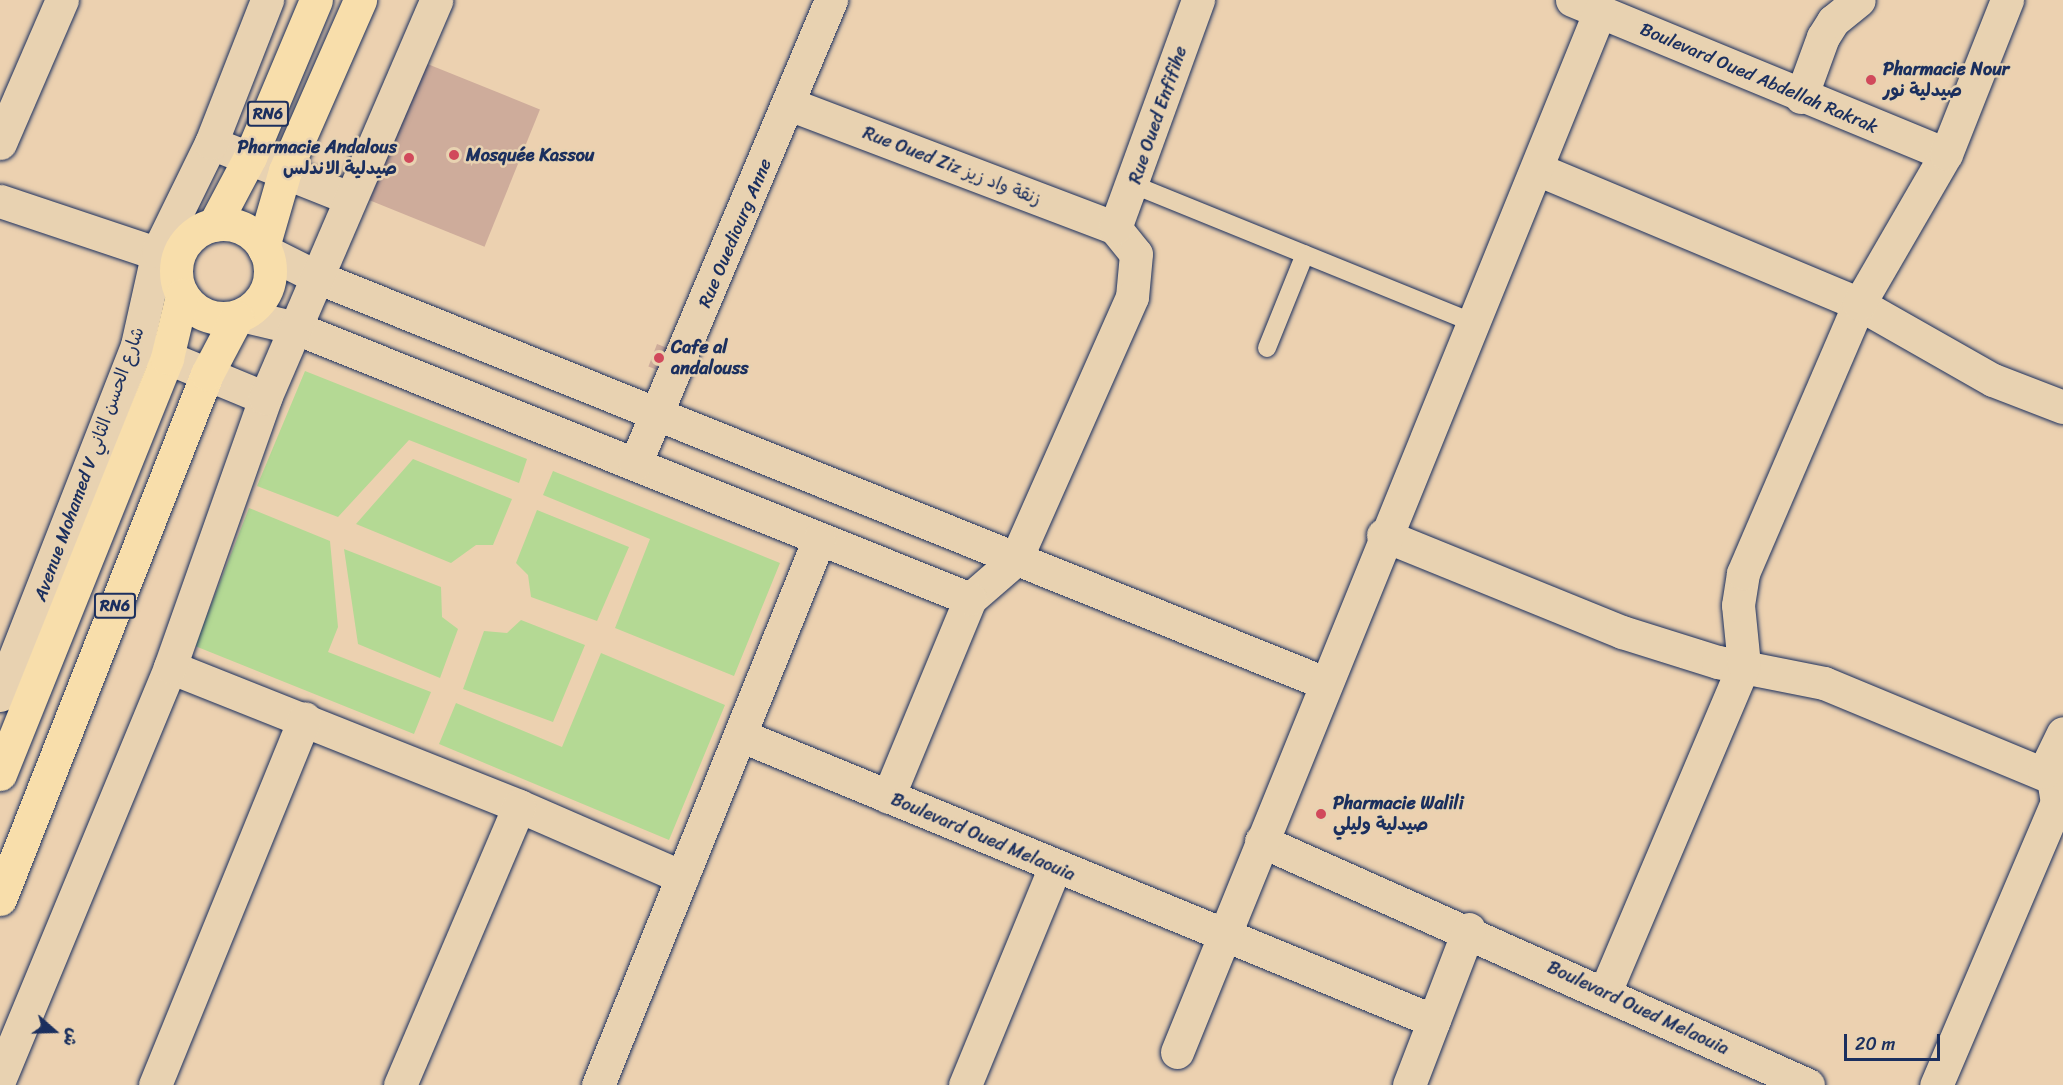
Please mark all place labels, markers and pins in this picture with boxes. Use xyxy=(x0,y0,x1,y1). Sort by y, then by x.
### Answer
place label: Pharmacie Nour صيدلية نور xyxy=(1883,59,2009,101)
marker: Pharmacie Nour صيدلية نور xyxy=(1864,73,1878,87)
place label: Pharmacie Andalous صيدلية الاندلس xyxy=(237,137,397,180)
place label: Mosquée Kassou xyxy=(466,144,594,166)
marker: Mosquée Kassou xyxy=(447,148,461,162)
marker: Pharmacie Andalous صيدلية الاندلس xyxy=(402,151,416,165)
place label: Cafe al andalouss xyxy=(671,337,749,380)
marker: Cafe al andalouss xyxy=(652,351,666,365)
place label: Pharmacie Walili صيدلية وليلي xyxy=(1333,793,1464,836)
marker: Pharmacie Walili صيدلية وليلي xyxy=(1314,807,1328,821)

